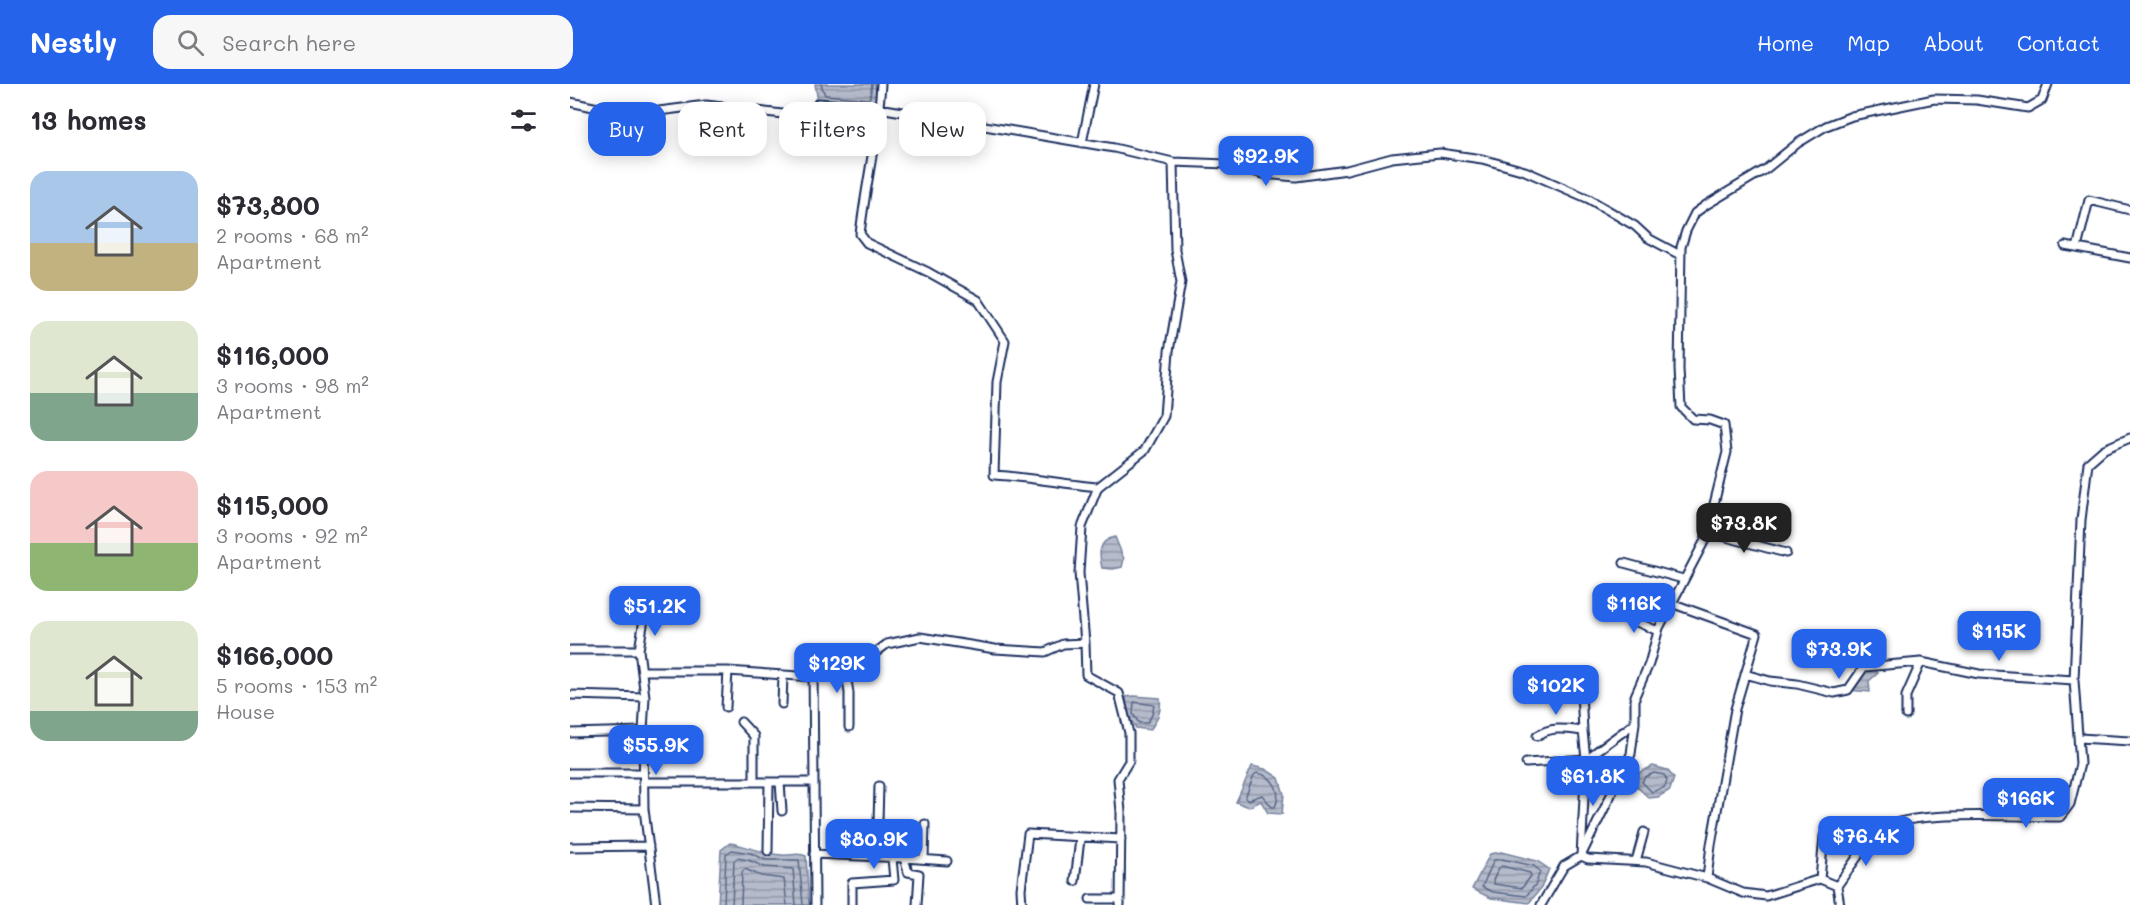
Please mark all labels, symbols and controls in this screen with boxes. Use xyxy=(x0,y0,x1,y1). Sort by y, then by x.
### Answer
search box xyxy=(153,15,573,69)
text: Nestly xyxy=(30,24,117,60)
icon: search xyxy=(174,26,207,59)
text: Search here xyxy=(222,28,356,57)
text: Home xyxy=(1757,29,1814,56)
text: Map xyxy=(1847,29,1890,56)
text: About xyxy=(1923,29,1984,56)
text: Contact xyxy=(2017,29,2100,56)
chip: Buy xyxy=(588,102,666,156)
chip: Rent xyxy=(678,102,767,156)
chip: Filters xyxy=(779,102,887,156)
chip: New xyxy=(899,102,986,156)
text: 13 homes xyxy=(30,103,147,137)
icon: filters xyxy=(507,104,540,137)
pin: $92.9K xyxy=(1217,136,1315,187)
text: $92.9K xyxy=(1233,142,1299,168)
text: $73,800 xyxy=(216,188,320,222)
icon: home xyxy=(78,195,150,267)
text: 2 rooms · 68 m² xyxy=(216,222,369,248)
text: Apartment xyxy=(216,248,322,274)
text: $116,000 xyxy=(216,338,329,372)
icon: home xyxy=(78,345,150,417)
text: 3 rooms · 98 m² xyxy=(216,372,369,398)
text: Apartment xyxy=(216,398,322,424)
text: $115,000 xyxy=(216,488,328,522)
icon: home xyxy=(78,495,150,567)
pin: $73.8K xyxy=(1695,503,1793,554)
text: $73.8K xyxy=(1710,509,1778,535)
text: 3 rooms · 92 m² xyxy=(216,522,368,548)
text: Apartment xyxy=(216,548,322,574)
pin: $116K xyxy=(1592,583,1676,634)
pin: $51.2K xyxy=(606,586,704,637)
text: $116K xyxy=(1606,589,1662,615)
text: $51.2K xyxy=(623,592,687,618)
pin: $115K xyxy=(1957,611,2041,662)
text: $115K xyxy=(1972,617,2026,643)
pin: $73.9K xyxy=(1790,629,1888,680)
text: $73.9K xyxy=(1806,635,1872,661)
text: $166,000 xyxy=(216,638,333,672)
pin: $129K xyxy=(795,643,879,694)
icon: home xyxy=(78,645,150,717)
text: $129K xyxy=(808,649,866,675)
pin: $102K xyxy=(1514,665,1598,716)
text: $102K xyxy=(1527,671,1585,697)
text: 5 rooms · 153 m² xyxy=(216,672,377,698)
text: House xyxy=(216,698,275,724)
pin: $55.9K xyxy=(607,725,705,776)
text: $55.9K xyxy=(622,731,690,757)
pin: $61.8K xyxy=(1544,756,1642,807)
text: $61.8K xyxy=(1560,762,1626,788)
pin: $166K xyxy=(1984,778,2068,829)
text: $166K xyxy=(1997,784,2055,810)
pin: $76.4K xyxy=(1817,816,1915,867)
pin: $80.9K xyxy=(825,819,923,870)
text: $76.4K xyxy=(1832,822,1900,848)
text: $80.9K xyxy=(840,825,908,851)

